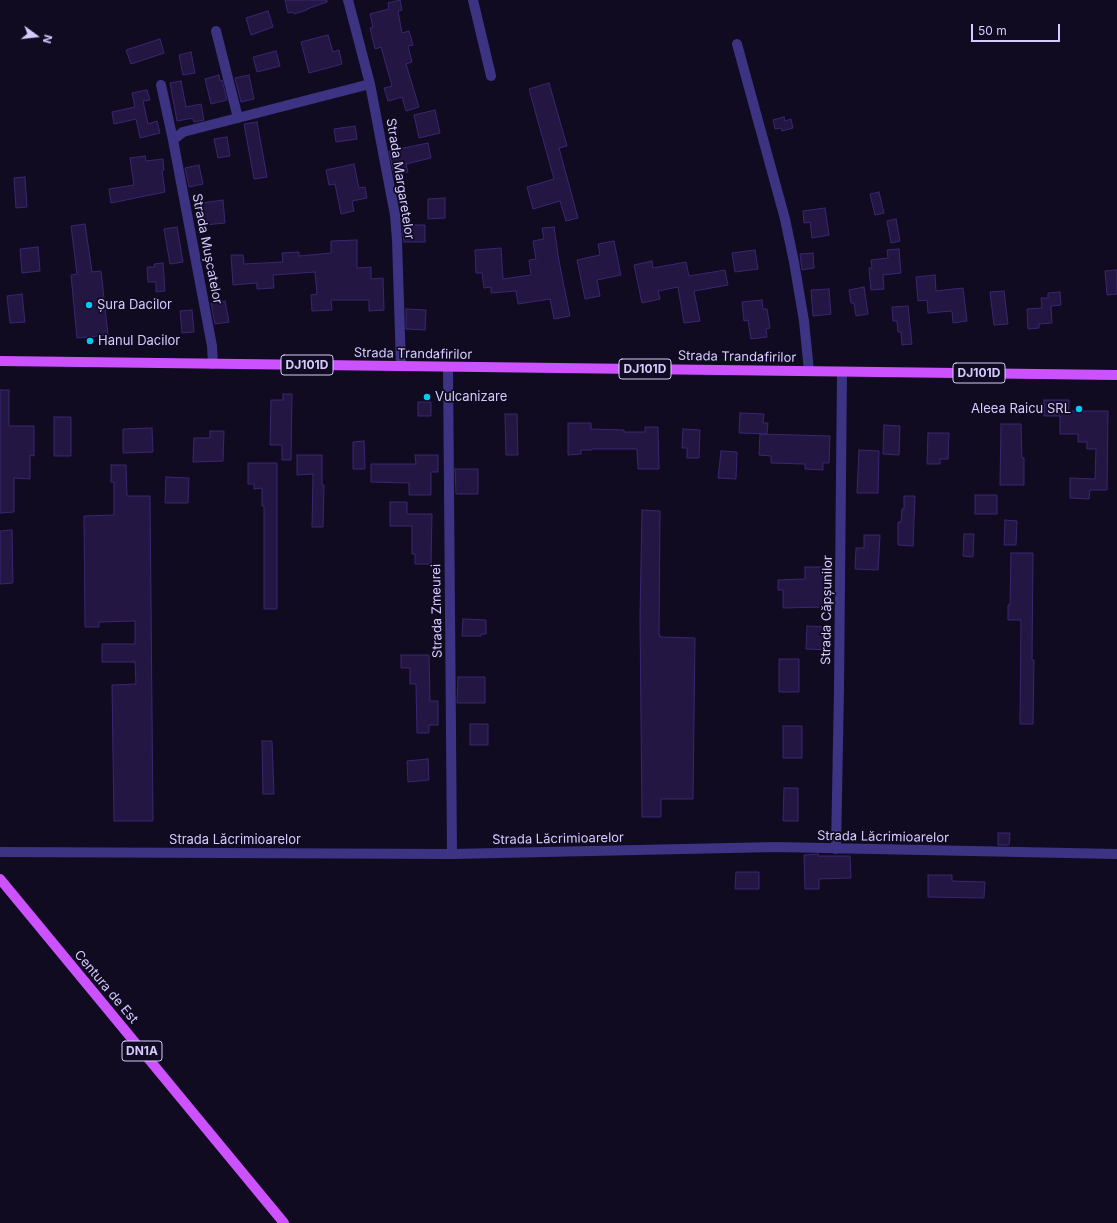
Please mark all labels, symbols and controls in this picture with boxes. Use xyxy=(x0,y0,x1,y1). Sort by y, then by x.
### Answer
north arrow xyxy=(16,16,56,56)
scale bar xyxy=(973,16,1062,42)
text: 50 m xyxy=(978,23,1007,38)
text: N xyxy=(40,33,55,45)
street label: Strada Margaretelor xyxy=(383,117,417,241)
street label: Strada Mușcatelor xyxy=(189,192,225,306)
place label: Șura Dacilor xyxy=(97,297,172,313)
marker: Șura Dacilor xyxy=(84,300,94,310)
place label: Hanul Dacilor xyxy=(98,333,180,349)
marker: Hanul Dacilor xyxy=(85,336,95,346)
street label: Strada Trandafirilor xyxy=(354,345,472,363)
street label: Strada Trandafirilor xyxy=(678,348,796,366)
road number: DJ101D xyxy=(281,355,333,375)
road number: DJ101D xyxy=(619,359,671,379)
road number: DJ101D xyxy=(953,363,1005,383)
place label: Vulcanizare xyxy=(435,389,507,405)
marker: Vulcanizare xyxy=(422,392,432,402)
place label: Aleea Raicu SRL xyxy=(971,401,1071,417)
marker: Aleea Raicu SRL xyxy=(1074,404,1084,414)
street label: Strada Căpșunilor xyxy=(818,555,836,665)
street label: Strada Zmeurei xyxy=(428,564,446,658)
street label: Strada Lăcrimioarelor xyxy=(817,828,949,846)
street label: Strada Lăcrimioarelor xyxy=(492,830,624,848)
street label: Strada Lăcrimioarelor xyxy=(169,832,301,848)
street label: Centura de Est xyxy=(71,947,141,1027)
road number: DN1A xyxy=(122,1041,162,1061)

